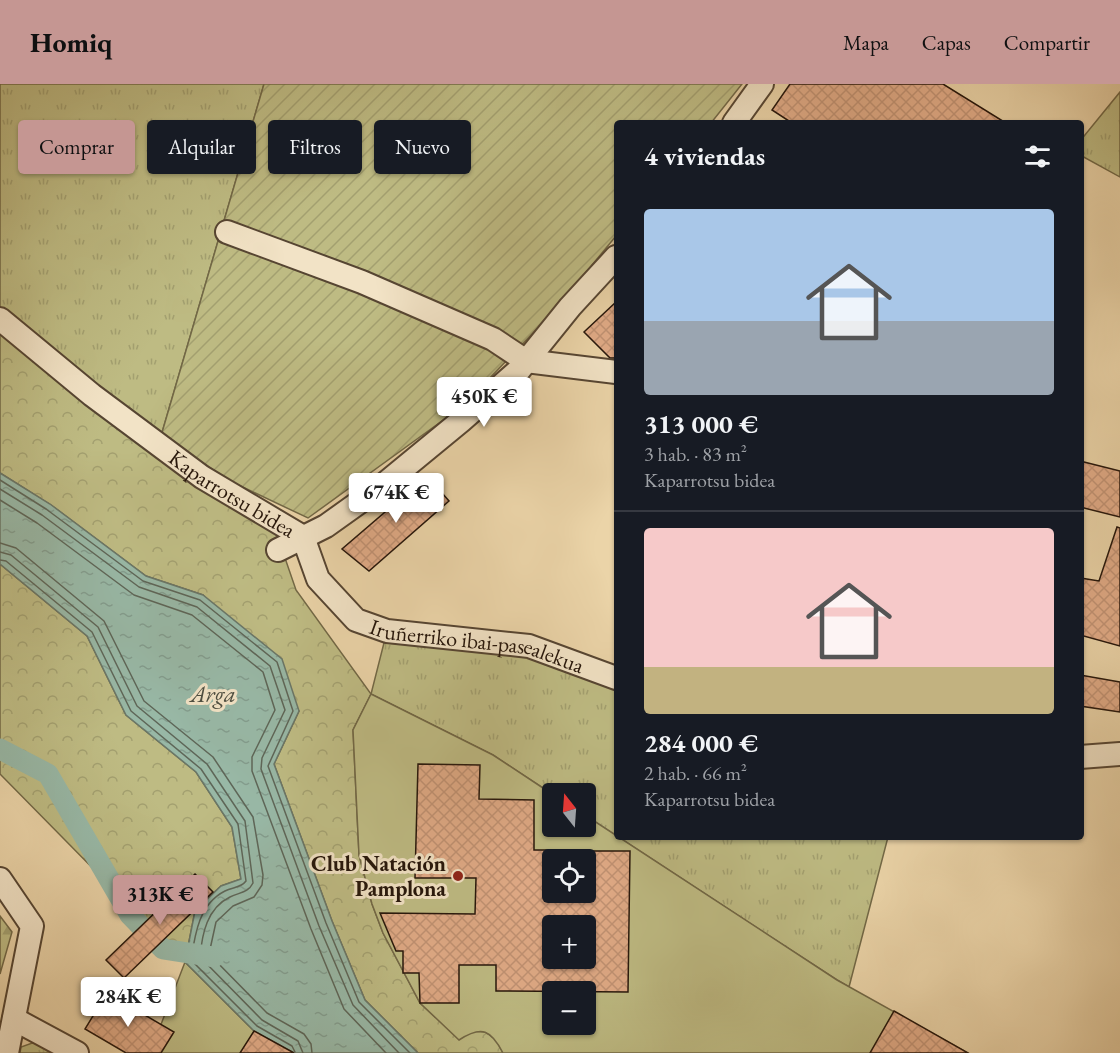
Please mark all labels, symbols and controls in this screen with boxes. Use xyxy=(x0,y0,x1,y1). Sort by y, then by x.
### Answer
text: Homiq xyxy=(30,24,112,60)
text: Mapa xyxy=(843,29,889,56)
text: Capas xyxy=(922,29,971,56)
text: Compartir xyxy=(1004,29,1090,56)
chip: Comprar xyxy=(18,120,135,174)
chip: Alquilar xyxy=(147,120,256,174)
chip: Filtros xyxy=(268,120,362,174)
chip: Nuevo xyxy=(374,120,471,174)
text: 4 viviendas xyxy=(644,139,765,173)
icon: filters xyxy=(1021,140,1054,173)
icon: home xyxy=(795,248,903,356)
pin: 450K € xyxy=(435,377,533,428)
text: 450K € xyxy=(451,383,517,409)
text: 313 000 € xyxy=(644,407,758,441)
text: 3 hab. · 83 m² xyxy=(644,441,747,467)
street label: Kaparrotsu bidea xyxy=(163,443,301,544)
text: Kaparrotsu bidea xyxy=(644,467,775,493)
pin: 674K € xyxy=(347,473,445,524)
text: 674K € xyxy=(363,479,429,505)
icon: home xyxy=(795,567,903,675)
street label: Iruñerriko ibai-pasealekua xyxy=(366,612,588,680)
water label: Arga xyxy=(188,678,236,709)
text: 284 000 € xyxy=(644,726,758,760)
text: 2 hab. · 66 m² xyxy=(644,760,747,786)
north arrow xyxy=(542,783,596,837)
map controls xyxy=(542,783,596,1035)
text: Kaparrotsu bidea xyxy=(644,786,775,812)
place label: Club Natación Pamplona xyxy=(311,849,447,903)
button: locate xyxy=(542,849,596,903)
marker: Club Natación Pamplona xyxy=(451,869,465,883)
pin: 313K € xyxy=(111,875,209,926)
text: 313K € xyxy=(127,881,193,907)
button: + xyxy=(542,915,596,969)
pin: 284K € xyxy=(79,977,177,1028)
button: − xyxy=(542,981,596,1035)
text: 284K € xyxy=(95,983,161,1009)

